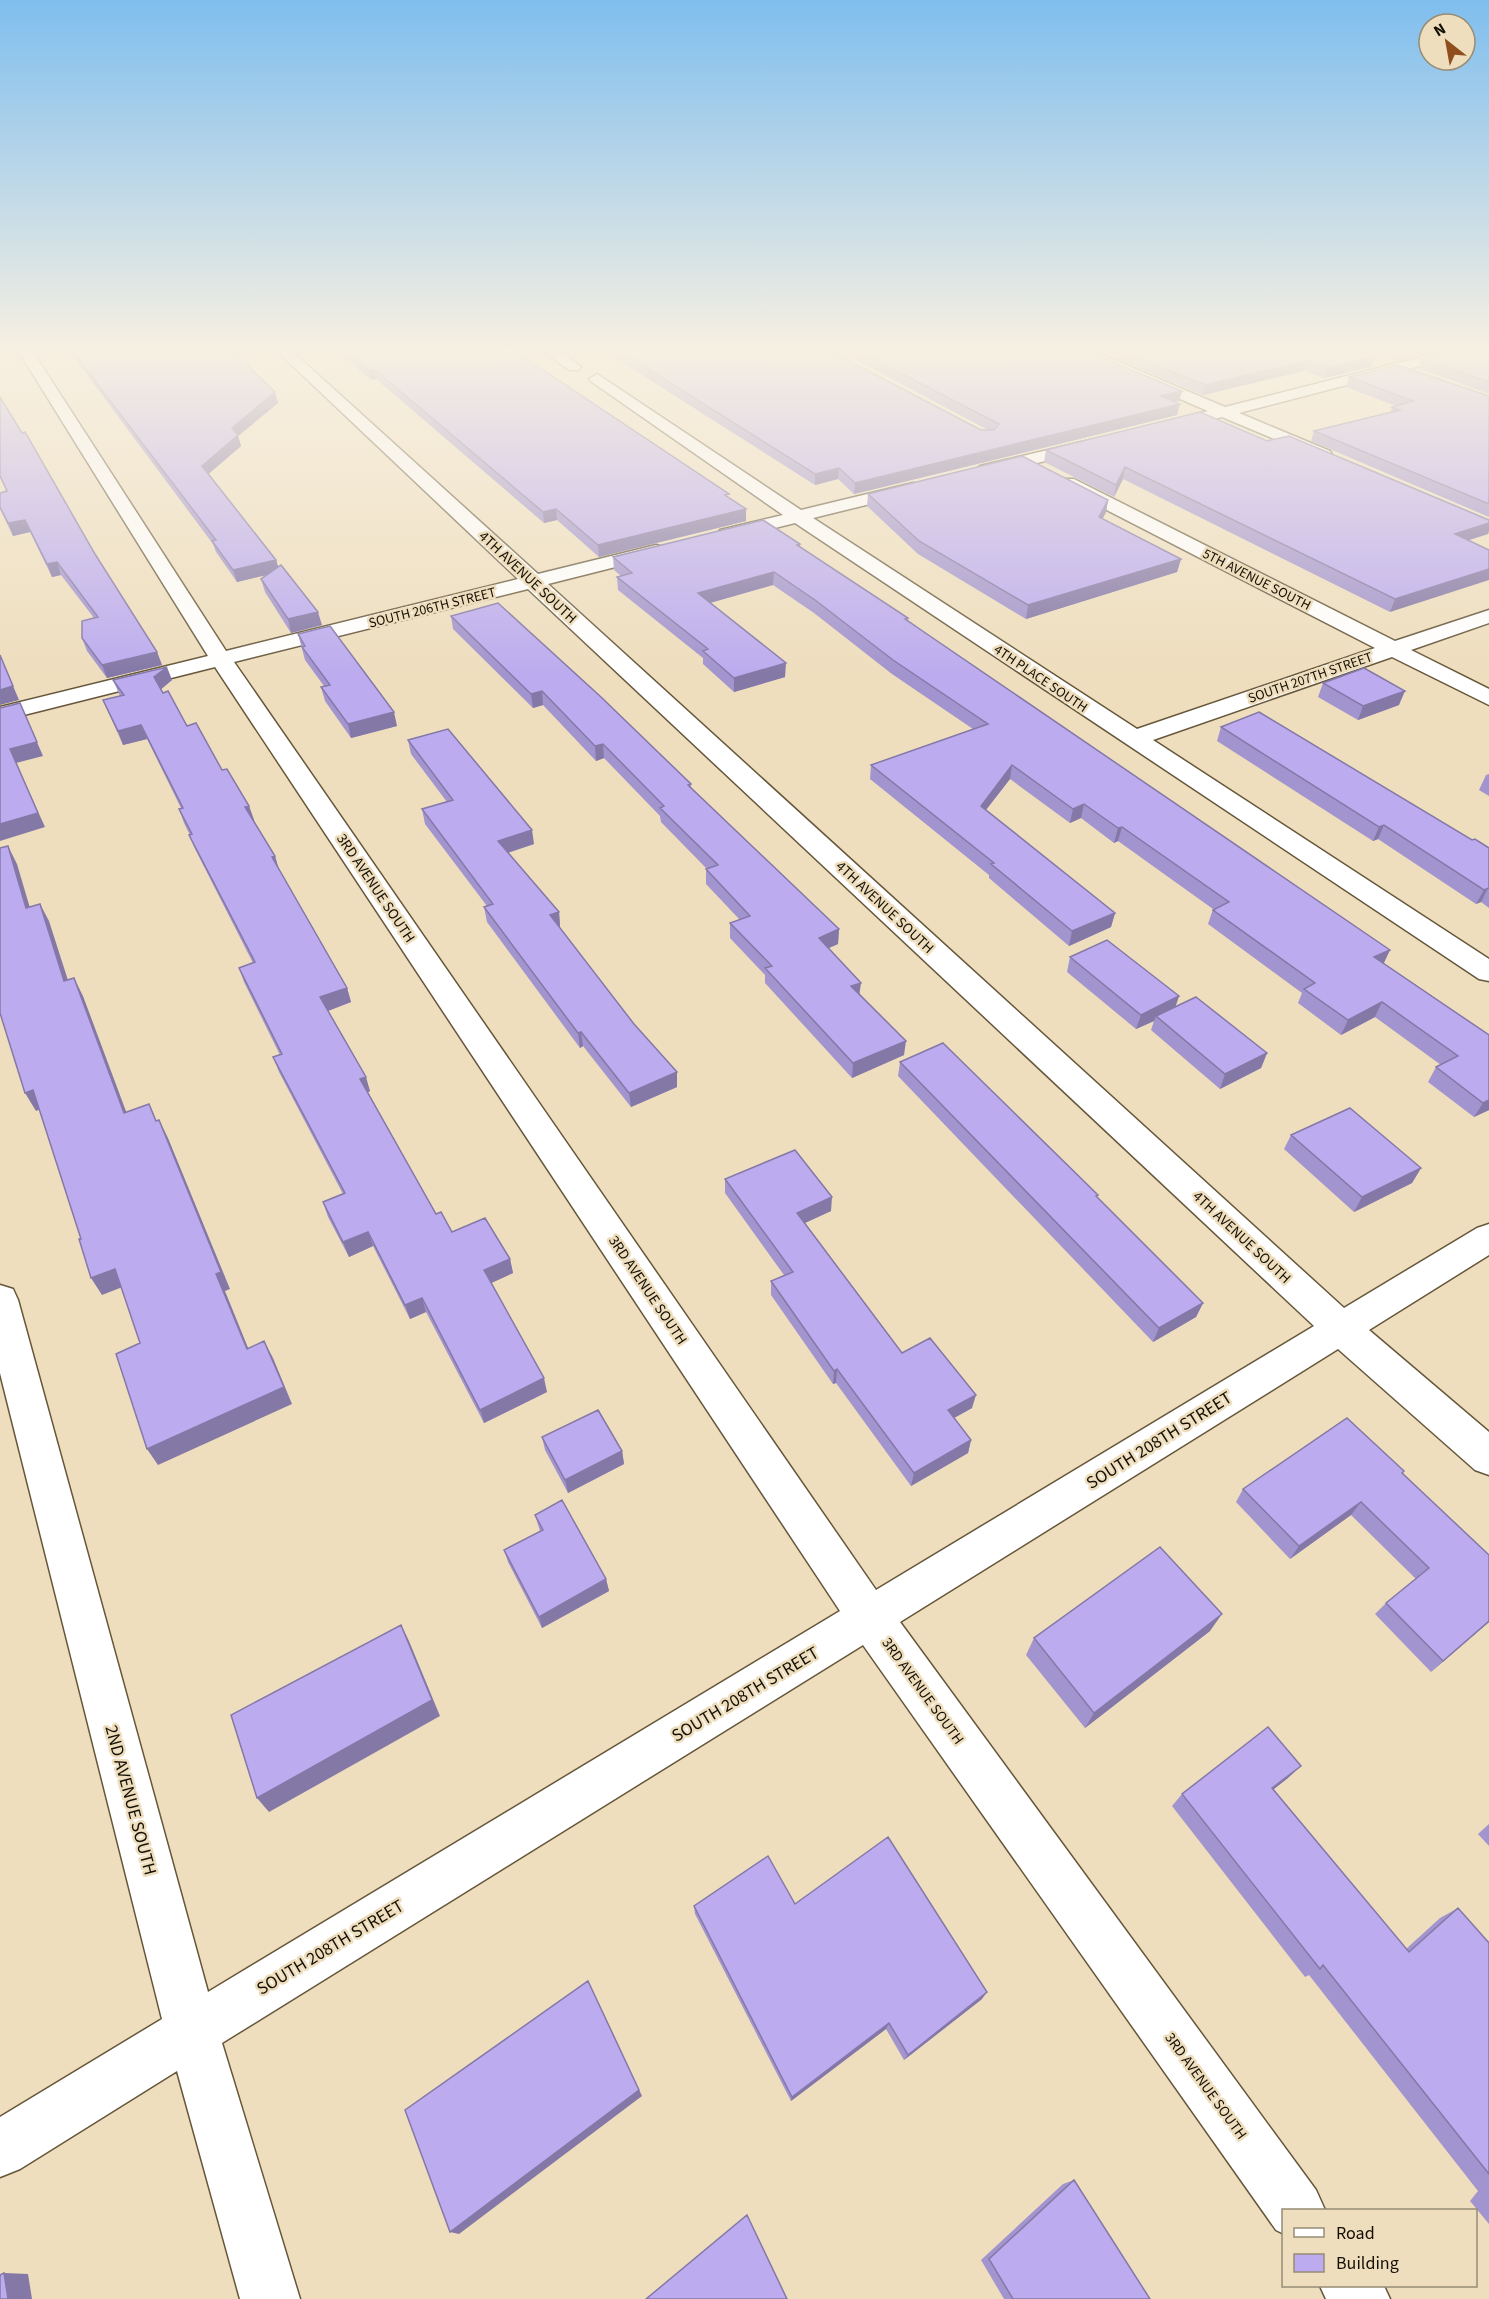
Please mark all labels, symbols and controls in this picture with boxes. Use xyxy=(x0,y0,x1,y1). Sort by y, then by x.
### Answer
north arrow xyxy=(1417,12,1477,72)
text: N xyxy=(1430,18,1450,42)
street label: 4TH AVENUE SOUTH xyxy=(474,526,581,629)
street label: 5TH AVENUE SOUTH xyxy=(1199,544,1314,616)
street label: SOUTH 206TH STREET xyxy=(367,582,498,633)
street label: 4TH PLACE SOUTH xyxy=(990,640,1091,718)
street label: SOUTH 207TH STREET xyxy=(1245,647,1376,709)
street label: 3RD AVENUE SOUTH xyxy=(331,830,420,947)
street label: 4TH AVENUE SOUTH xyxy=(831,856,938,959)
street label: 4TH AVENUE SOUTH xyxy=(1188,1186,1295,1289)
street label: 3RD AVENUE SOUTH xyxy=(603,1232,692,1349)
street label: SOUTH 208TH STREET xyxy=(1082,1385,1237,1495)
street label: 3RD AVENUE SOUTH xyxy=(877,1634,969,1749)
street label: SOUTH 208TH STREET xyxy=(667,1640,824,1748)
street label: 2ND AVENUE SOUTH xyxy=(98,1722,163,1878)
street label: SOUTH 208TH STREET xyxy=(252,1893,409,2001)
street label: 3RD AVENUE SOUTH xyxy=(1160,2029,1252,2144)
legend xyxy=(1282,2209,1477,2287)
text: Road xyxy=(1336,2221,1375,2246)
text: Building xyxy=(1336,2251,1399,2276)

